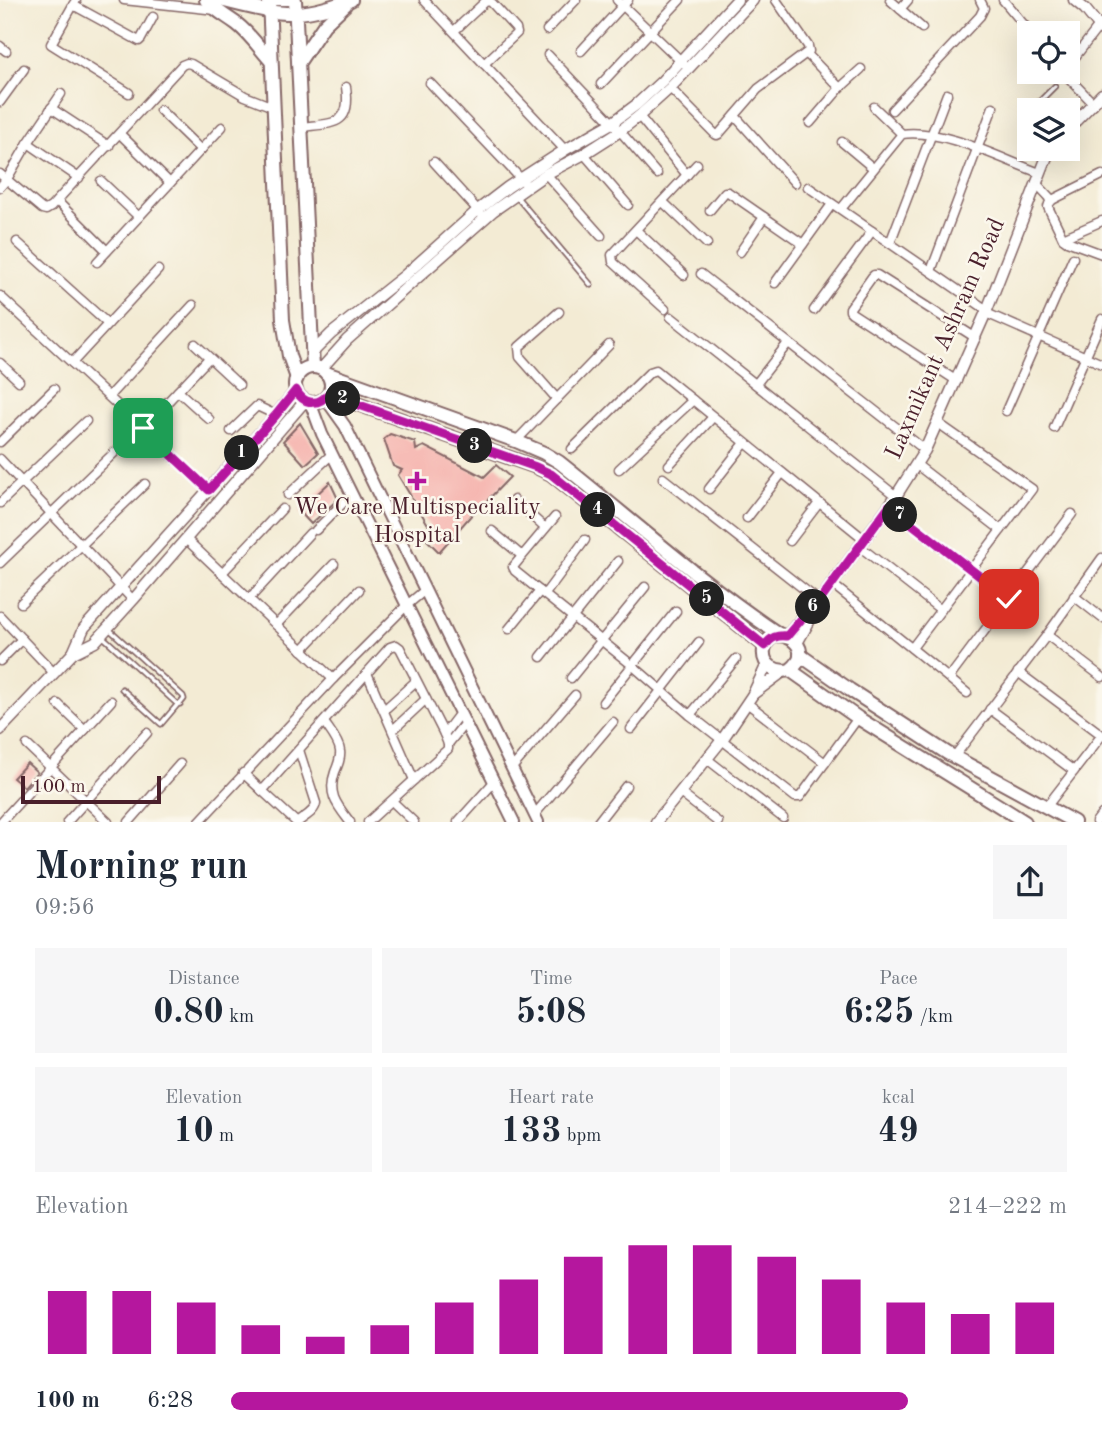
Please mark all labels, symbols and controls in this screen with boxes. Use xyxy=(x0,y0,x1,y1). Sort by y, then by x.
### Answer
map controls xyxy=(1017,21,1080,161)
button: locate xyxy=(1017,21,1080,84)
button: layers xyxy=(1017,98,1080,161)
street label: Laxmikant Ashram Road xyxy=(882,215,1010,463)
pin: 2 xyxy=(326,382,360,416)
text: 2 xyxy=(337,389,348,408)
pin xyxy=(113,398,173,458)
icon: arrive xyxy=(124,409,162,447)
pin: 3 xyxy=(458,428,492,464)
pin: 1 xyxy=(224,435,260,470)
text: 3 xyxy=(469,436,480,455)
text: 1 xyxy=(236,443,247,462)
marker: We Care Multispeciality Hospital xyxy=(407,471,427,491)
pin: 4 xyxy=(580,492,616,528)
place label: We Care Multispeciality Hospital xyxy=(293,496,541,548)
pin: 7 xyxy=(883,498,918,532)
text: 4 xyxy=(592,500,603,519)
text: 7 xyxy=(894,505,905,524)
pin xyxy=(979,569,1039,629)
icon: check xyxy=(990,580,1028,618)
pin: 5 xyxy=(690,582,724,616)
text: 5 xyxy=(701,589,712,608)
pin: 6 xyxy=(796,590,830,624)
text: 6 xyxy=(807,597,818,616)
scale bar xyxy=(21,772,161,804)
text: 100 m xyxy=(32,778,85,797)
button: share xyxy=(993,845,1067,919)
text: Morning run xyxy=(35,849,248,887)
text: 09:56 xyxy=(35,896,95,919)
text: Distance xyxy=(168,970,239,989)
text: Time xyxy=(530,970,572,989)
text: Pace xyxy=(879,970,918,989)
text: 0.80 xyxy=(153,995,224,1030)
text: 5:08 xyxy=(516,995,586,1030)
text: 6:25 xyxy=(844,995,914,1030)
text: km xyxy=(224,1008,254,1027)
text: /km xyxy=(914,1008,953,1027)
text: Elevation xyxy=(165,1089,242,1108)
text: Heart rate xyxy=(508,1089,594,1108)
text: kcal xyxy=(882,1089,915,1108)
text: 10 xyxy=(173,1114,214,1149)
text: 133 xyxy=(501,1114,561,1149)
text: 49 xyxy=(878,1114,919,1149)
text: m xyxy=(214,1127,234,1146)
text: bpm xyxy=(561,1127,601,1146)
text: Elevation xyxy=(35,1195,129,1218)
text: 214–222 m xyxy=(948,1195,1067,1218)
text: 100 m xyxy=(35,1389,100,1412)
text: 6:28 xyxy=(147,1389,193,1412)

